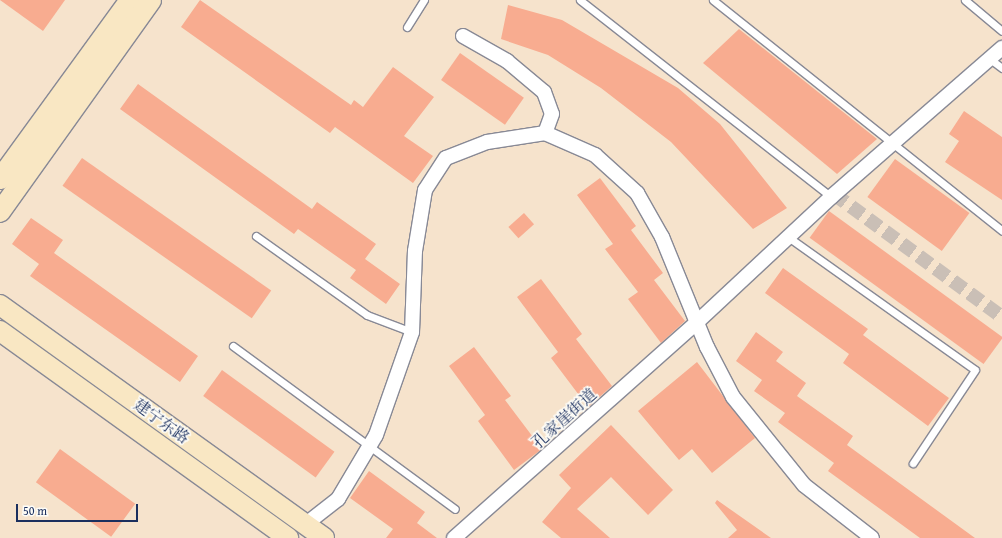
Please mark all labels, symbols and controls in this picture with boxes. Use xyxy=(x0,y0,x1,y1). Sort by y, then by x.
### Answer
street label: 孔家崖街道 xyxy=(528,384,600,452)
street label: 建宁东路 xyxy=(130,394,194,448)
scale bar xyxy=(18,496,140,522)
text: 50 m xyxy=(23,502,47,519)

